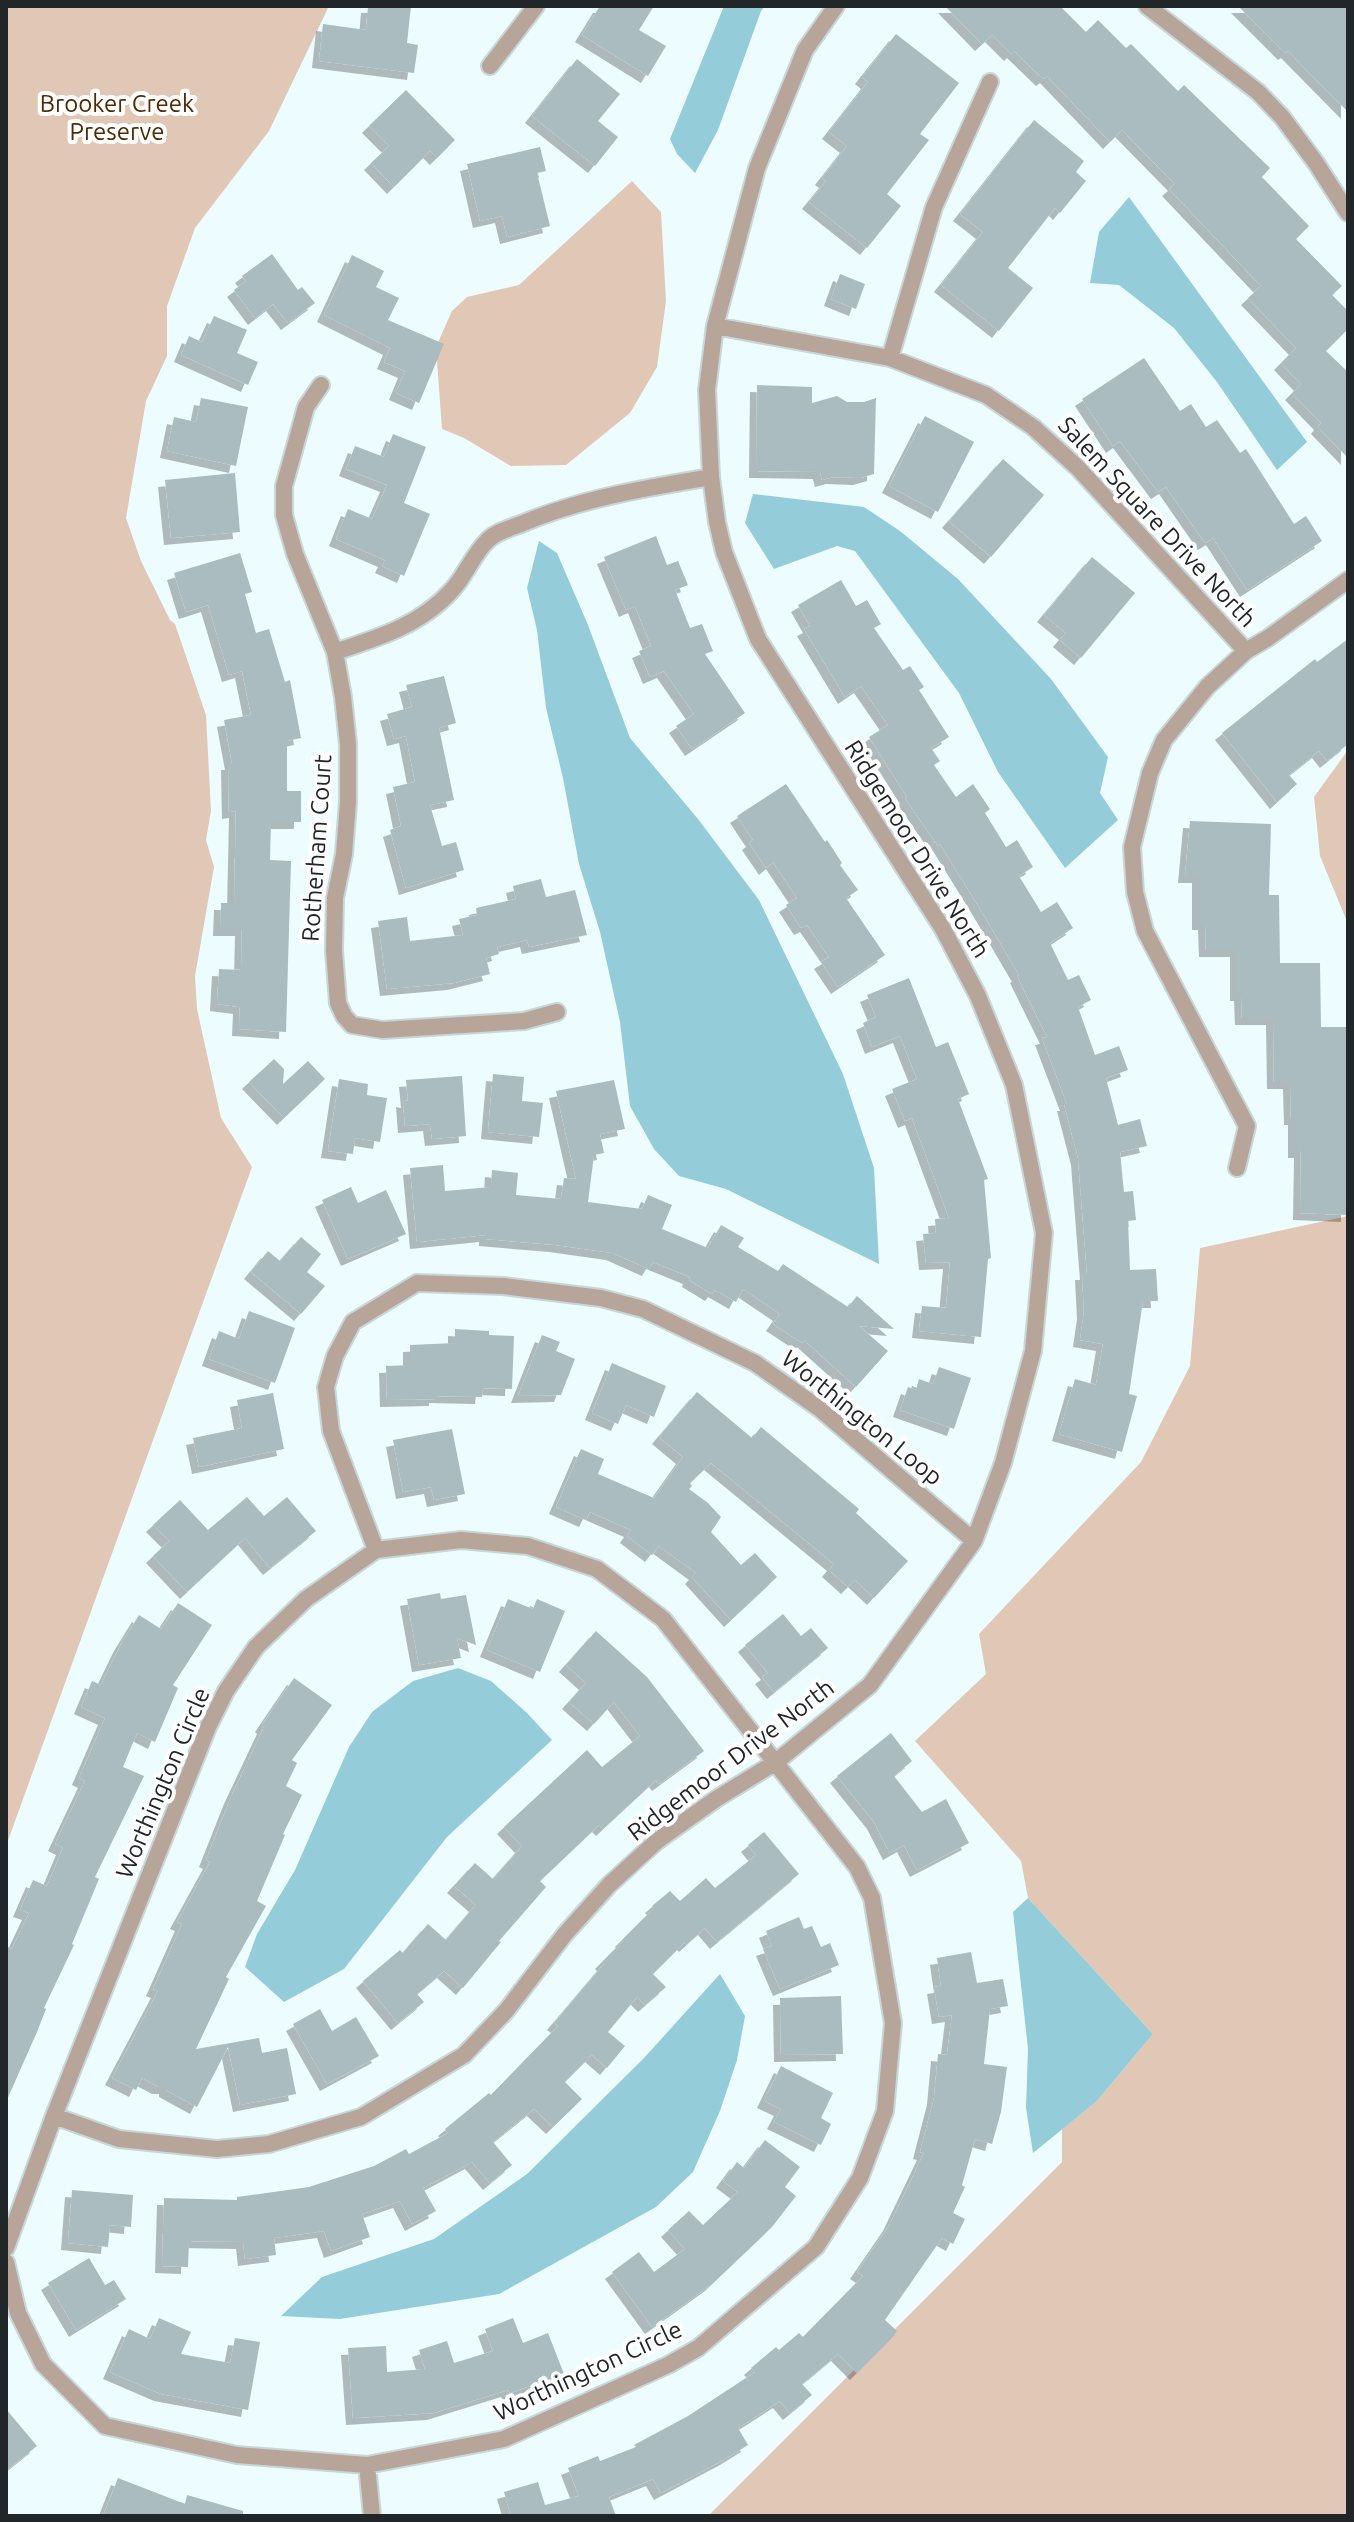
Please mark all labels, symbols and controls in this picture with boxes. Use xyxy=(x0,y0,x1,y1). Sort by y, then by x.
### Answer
park label: Brooker Creek Preserve xyxy=(40,90,194,145)
street label: Salem Square Drive North xyxy=(1053,411,1262,632)
street label: Ridgemoor Drive North xyxy=(839,735,995,962)
street label: Rotherham Court xyxy=(296,753,337,942)
street label: Worthington Loop xyxy=(777,1345,948,1491)
street label: Ridgemoor Drive North xyxy=(622,1673,839,1846)
street label: Worthington Circle xyxy=(110,1683,215,1882)
street label: Worthington Circle xyxy=(489,2315,686,2426)

